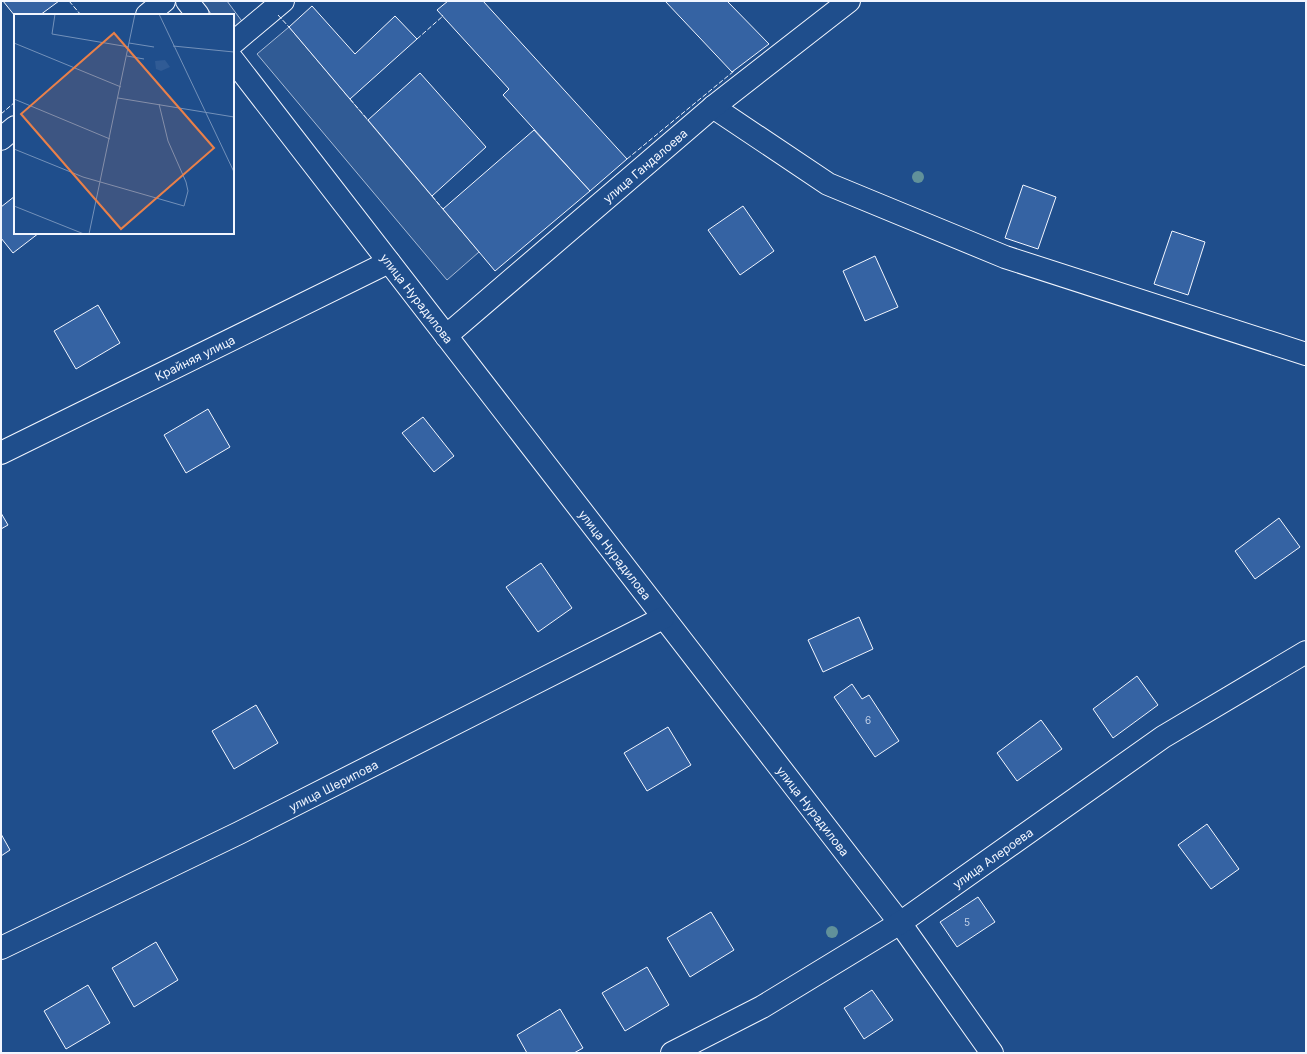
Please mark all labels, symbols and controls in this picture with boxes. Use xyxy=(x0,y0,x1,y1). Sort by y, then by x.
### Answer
inset map xyxy=(14,14,234,234)
street label: улица Гандалоева xyxy=(600,125,690,206)
street label: улица Нурадилова xyxy=(378,250,457,346)
street label: Крайняя улица xyxy=(152,332,237,384)
street label: улица Нурадилова xyxy=(576,507,655,603)
house number: 6 xyxy=(865,714,871,726)
street label: улица Шерипова xyxy=(286,756,380,814)
street label: улица Нурадилова xyxy=(774,763,853,859)
street label: улица Алероева xyxy=(950,824,1036,891)
house number: 5 xyxy=(964,916,970,928)

